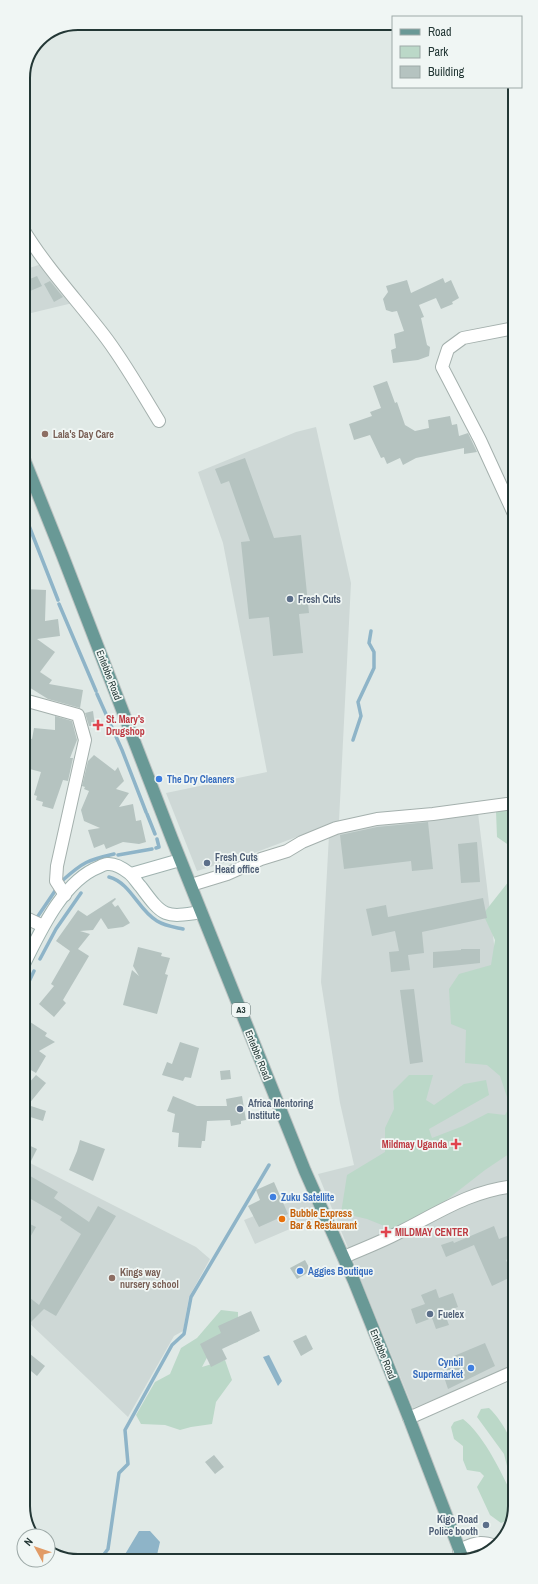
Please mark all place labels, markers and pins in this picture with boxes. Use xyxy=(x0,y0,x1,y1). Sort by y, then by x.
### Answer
place label: Lala's Day Care xyxy=(53,428,114,441)
marker: Lala's Day Care xyxy=(40,429,50,439)
place label: Fresh Cuts xyxy=(298,593,341,606)
marker: Fresh Cuts xyxy=(285,594,295,604)
place label: St. Mary's Drugshop xyxy=(106,713,145,738)
marker: St. Mary's Drugshop xyxy=(93,720,103,730)
place label: The Dry Cleaners xyxy=(167,773,235,786)
marker: The Dry Cleaners xyxy=(154,774,164,784)
place label: Fresh Cuts Head office xyxy=(215,851,260,876)
marker: Fresh Cuts Head office xyxy=(202,858,212,868)
place label: Africa Mentoring Institute xyxy=(248,1097,313,1122)
marker: Africa Mentoring Institute xyxy=(235,1104,245,1114)
place label: Mildmay Uganda xyxy=(382,1138,447,1151)
marker: Mildmay Uganda xyxy=(450,1138,462,1150)
place label: Zuku Satellite xyxy=(281,1191,335,1204)
marker: Zuku Satellite xyxy=(268,1192,278,1202)
place label: Bubble Express Bar & Restaurant xyxy=(290,1207,357,1232)
marker: Bubble Express Bar & Restaurant xyxy=(277,1214,287,1224)
marker: MILDMAY CENTER xyxy=(380,1226,392,1238)
place label: MILDMAY CENTER xyxy=(395,1226,468,1239)
place label: Aggies Boutique xyxy=(308,1265,374,1278)
place label: Kings way nursery school xyxy=(120,1266,179,1291)
marker: Aggies Boutique xyxy=(295,1266,305,1276)
marker: Kings way nursery school xyxy=(107,1273,117,1283)
place label: Fuelex xyxy=(438,1308,464,1321)
marker: Fuelex xyxy=(425,1309,435,1319)
place label: Cynbil Supermarket xyxy=(413,1356,463,1381)
marker: Cynbil Supermarket xyxy=(466,1363,476,1373)
place label: Kigo Road Police booth xyxy=(429,1513,478,1538)
marker: Kigo Road Police booth xyxy=(481,1520,491,1530)

